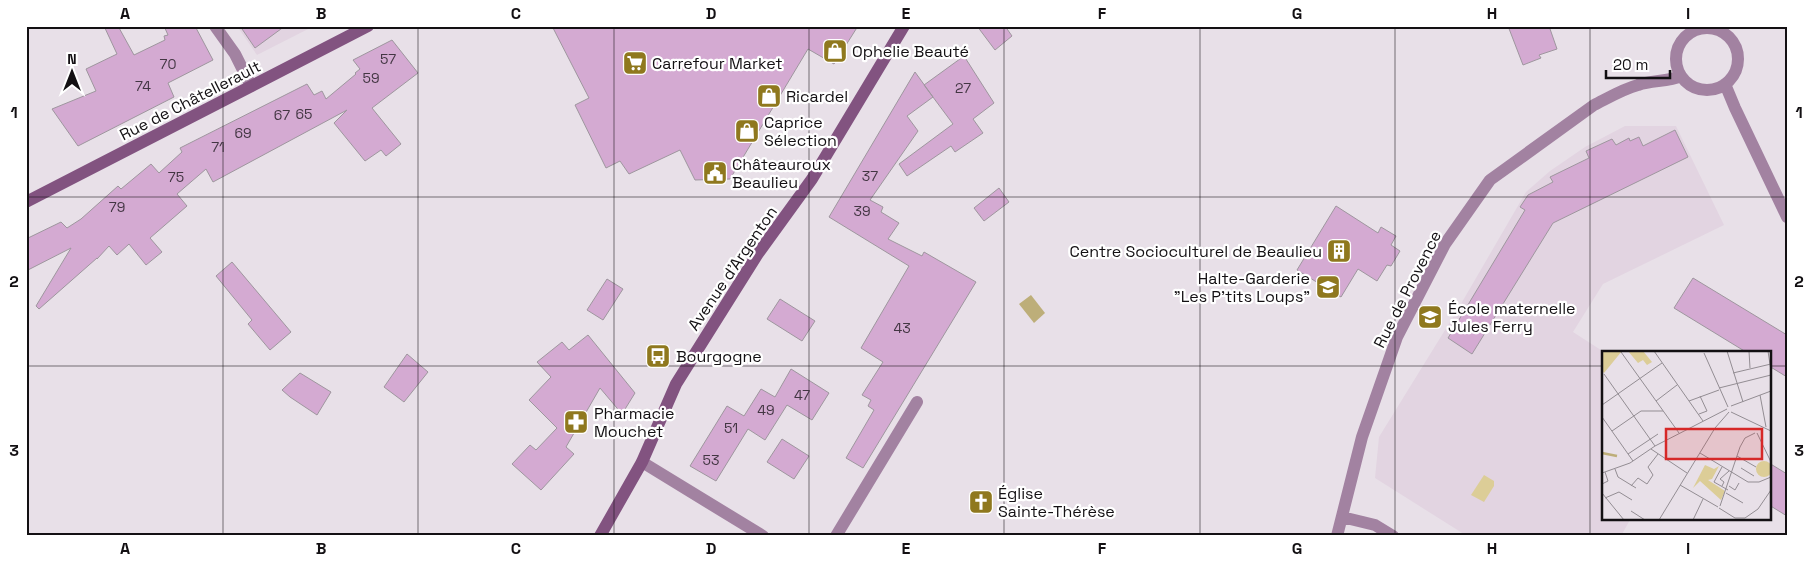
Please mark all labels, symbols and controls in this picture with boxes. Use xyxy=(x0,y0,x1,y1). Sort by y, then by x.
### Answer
text: A xyxy=(120,3,130,24)
text: B xyxy=(316,3,326,24)
text: C xyxy=(511,3,521,24)
text: D xyxy=(706,3,716,24)
text: E xyxy=(902,3,911,24)
text: F xyxy=(1098,3,1107,24)
text: G xyxy=(1292,3,1302,24)
text: H xyxy=(1487,3,1497,24)
text: I xyxy=(1686,3,1690,24)
shop icon: Ophelie Beauté xyxy=(822,38,848,64)
place label: Ophelie Beauté xyxy=(852,41,969,62)
north arrow xyxy=(48,48,98,98)
scale bar xyxy=(1606,48,1669,80)
text: N xyxy=(67,50,77,68)
house number: 57 xyxy=(380,50,396,68)
supermarket icon: Carrefour Market xyxy=(622,50,648,76)
place label: Carrefour Market xyxy=(652,53,783,74)
house number: 70 xyxy=(160,55,176,73)
text: 20 m xyxy=(1613,55,1648,74)
street label: Rue de Châtellerault xyxy=(116,56,264,145)
house number: 59 xyxy=(363,69,379,87)
house number: 74 xyxy=(135,77,151,95)
house number: 27 xyxy=(955,79,971,97)
shop icon: Ricardel xyxy=(756,83,782,109)
place label: Ricardel xyxy=(786,86,848,107)
text: 1 xyxy=(10,102,18,123)
text: 1 xyxy=(1795,102,1803,123)
house number: 65 xyxy=(296,105,312,123)
house number: 67 xyxy=(274,106,290,124)
place label: Caprice Sélection xyxy=(764,112,837,151)
shop icon: Caprice Sélection xyxy=(734,118,760,144)
house number: 69 xyxy=(234,124,252,142)
house number: 71 xyxy=(211,138,225,156)
place label: Châteauroux Beaulieu xyxy=(732,154,831,193)
public building icon: Châteauroux Beaulieu xyxy=(702,160,728,186)
house number: 37 xyxy=(862,167,878,185)
house number: 75 xyxy=(168,168,184,186)
house number: 79 xyxy=(109,198,125,216)
street label: Avenue d'Argenton xyxy=(683,202,782,334)
house number: 39 xyxy=(853,202,871,220)
street label: Rue de Provence xyxy=(1369,227,1446,351)
building icon: Centre Socioculturel de Beaulieu xyxy=(1326,238,1352,264)
place label: Centre Socioculturel de Beaulieu xyxy=(1069,241,1322,262)
place label: Halte-Garderie "Les P'tits Loups" xyxy=(1174,268,1310,307)
text: 2 xyxy=(9,271,19,292)
text: 2 xyxy=(1794,271,1804,292)
school or university icon: Halte-Garderie "Les P'tits Loups" xyxy=(1315,274,1341,300)
place label: École maternelle Jules Ferry xyxy=(1448,298,1576,337)
school or university icon: École maternelle Jules Ferry xyxy=(1417,304,1443,330)
house number: 43 xyxy=(893,319,911,337)
bus stop icon: Bourgogne xyxy=(645,343,671,369)
place label: Bourgogne xyxy=(676,346,762,367)
inset map xyxy=(1602,351,1770,520)
house number: 47 xyxy=(794,386,810,404)
house number: 49 xyxy=(757,401,775,419)
place label: Pharmacie Mouchet xyxy=(594,403,674,442)
pharmacy icon: Pharmacie Mouchet xyxy=(563,409,589,435)
house number: 51 xyxy=(724,419,738,437)
text: 3 xyxy=(9,440,19,461)
text: 3 xyxy=(1794,440,1804,461)
house number: 53 xyxy=(703,451,719,469)
place label: Église Sainte-Thérèse xyxy=(998,483,1115,522)
church icon: Église Sainte-Thérèse xyxy=(968,489,994,515)
text: A xyxy=(120,538,130,559)
text: B xyxy=(316,538,326,559)
text: C xyxy=(511,538,521,559)
text: D xyxy=(706,538,716,559)
text: E xyxy=(902,538,911,559)
text: F xyxy=(1098,538,1107,559)
text: G xyxy=(1292,538,1302,559)
text: H xyxy=(1487,538,1497,559)
text: I xyxy=(1686,538,1690,559)

